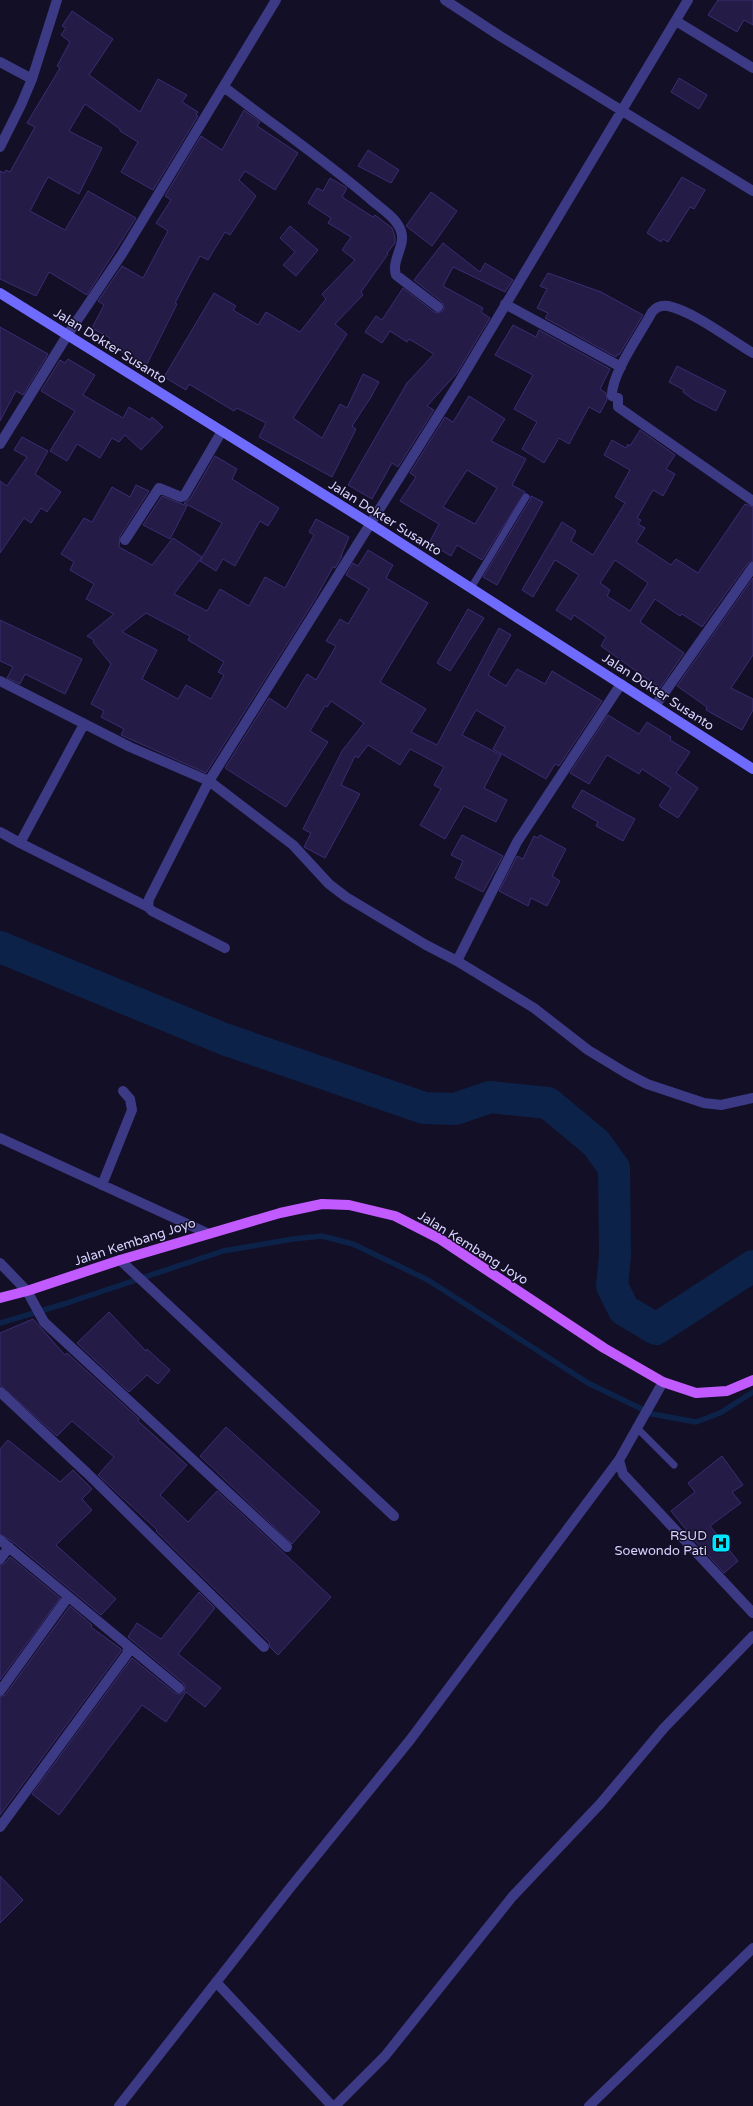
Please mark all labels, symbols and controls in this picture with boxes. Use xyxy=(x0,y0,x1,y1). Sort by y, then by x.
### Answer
street label: Jalan Dokter Susanto xyxy=(51,305,170,387)
street label: Jalan Dokter Susanto xyxy=(326,477,445,559)
street label: Jalan Dokter Susanto xyxy=(599,650,717,734)
street label: Jalan Kembang Joyo xyxy=(415,1208,531,1288)
street label: Jalan Kembang Joyo xyxy=(72,1215,198,1269)
place label: RSUD Soewondo Pati xyxy=(615,1528,707,1559)
hospital icon: RSUD Soewondo Pati xyxy=(710,1532,732,1554)

